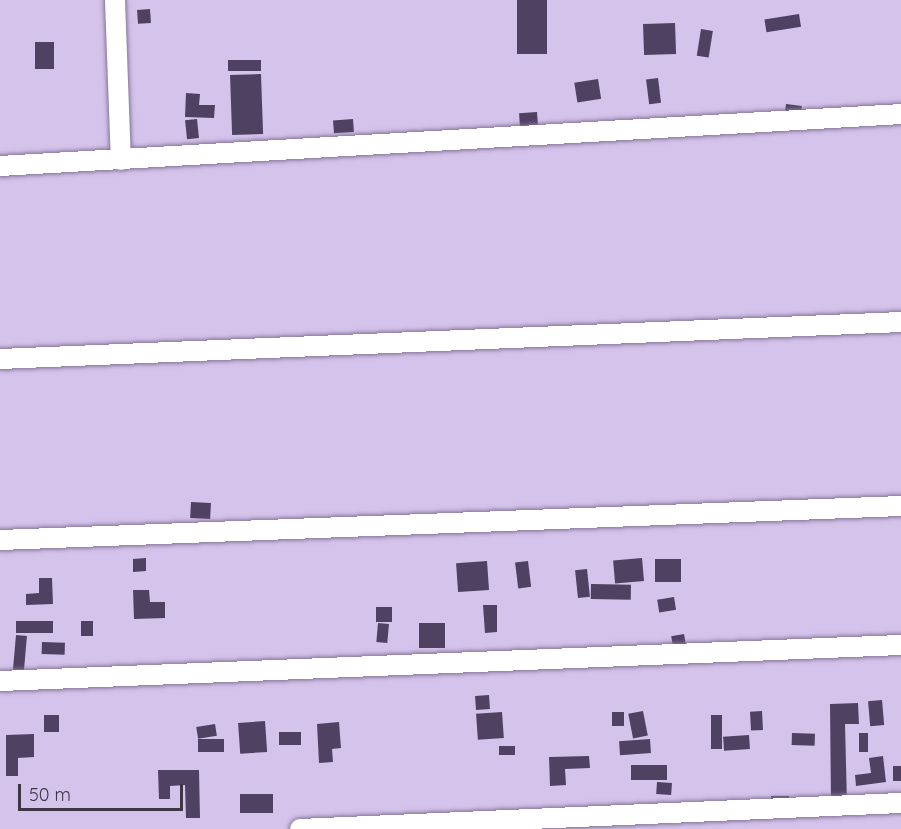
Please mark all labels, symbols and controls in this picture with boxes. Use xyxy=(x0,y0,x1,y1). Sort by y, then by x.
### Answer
scale bar xyxy=(21,772,186,810)
text: 50 m xyxy=(29,783,71,806)

